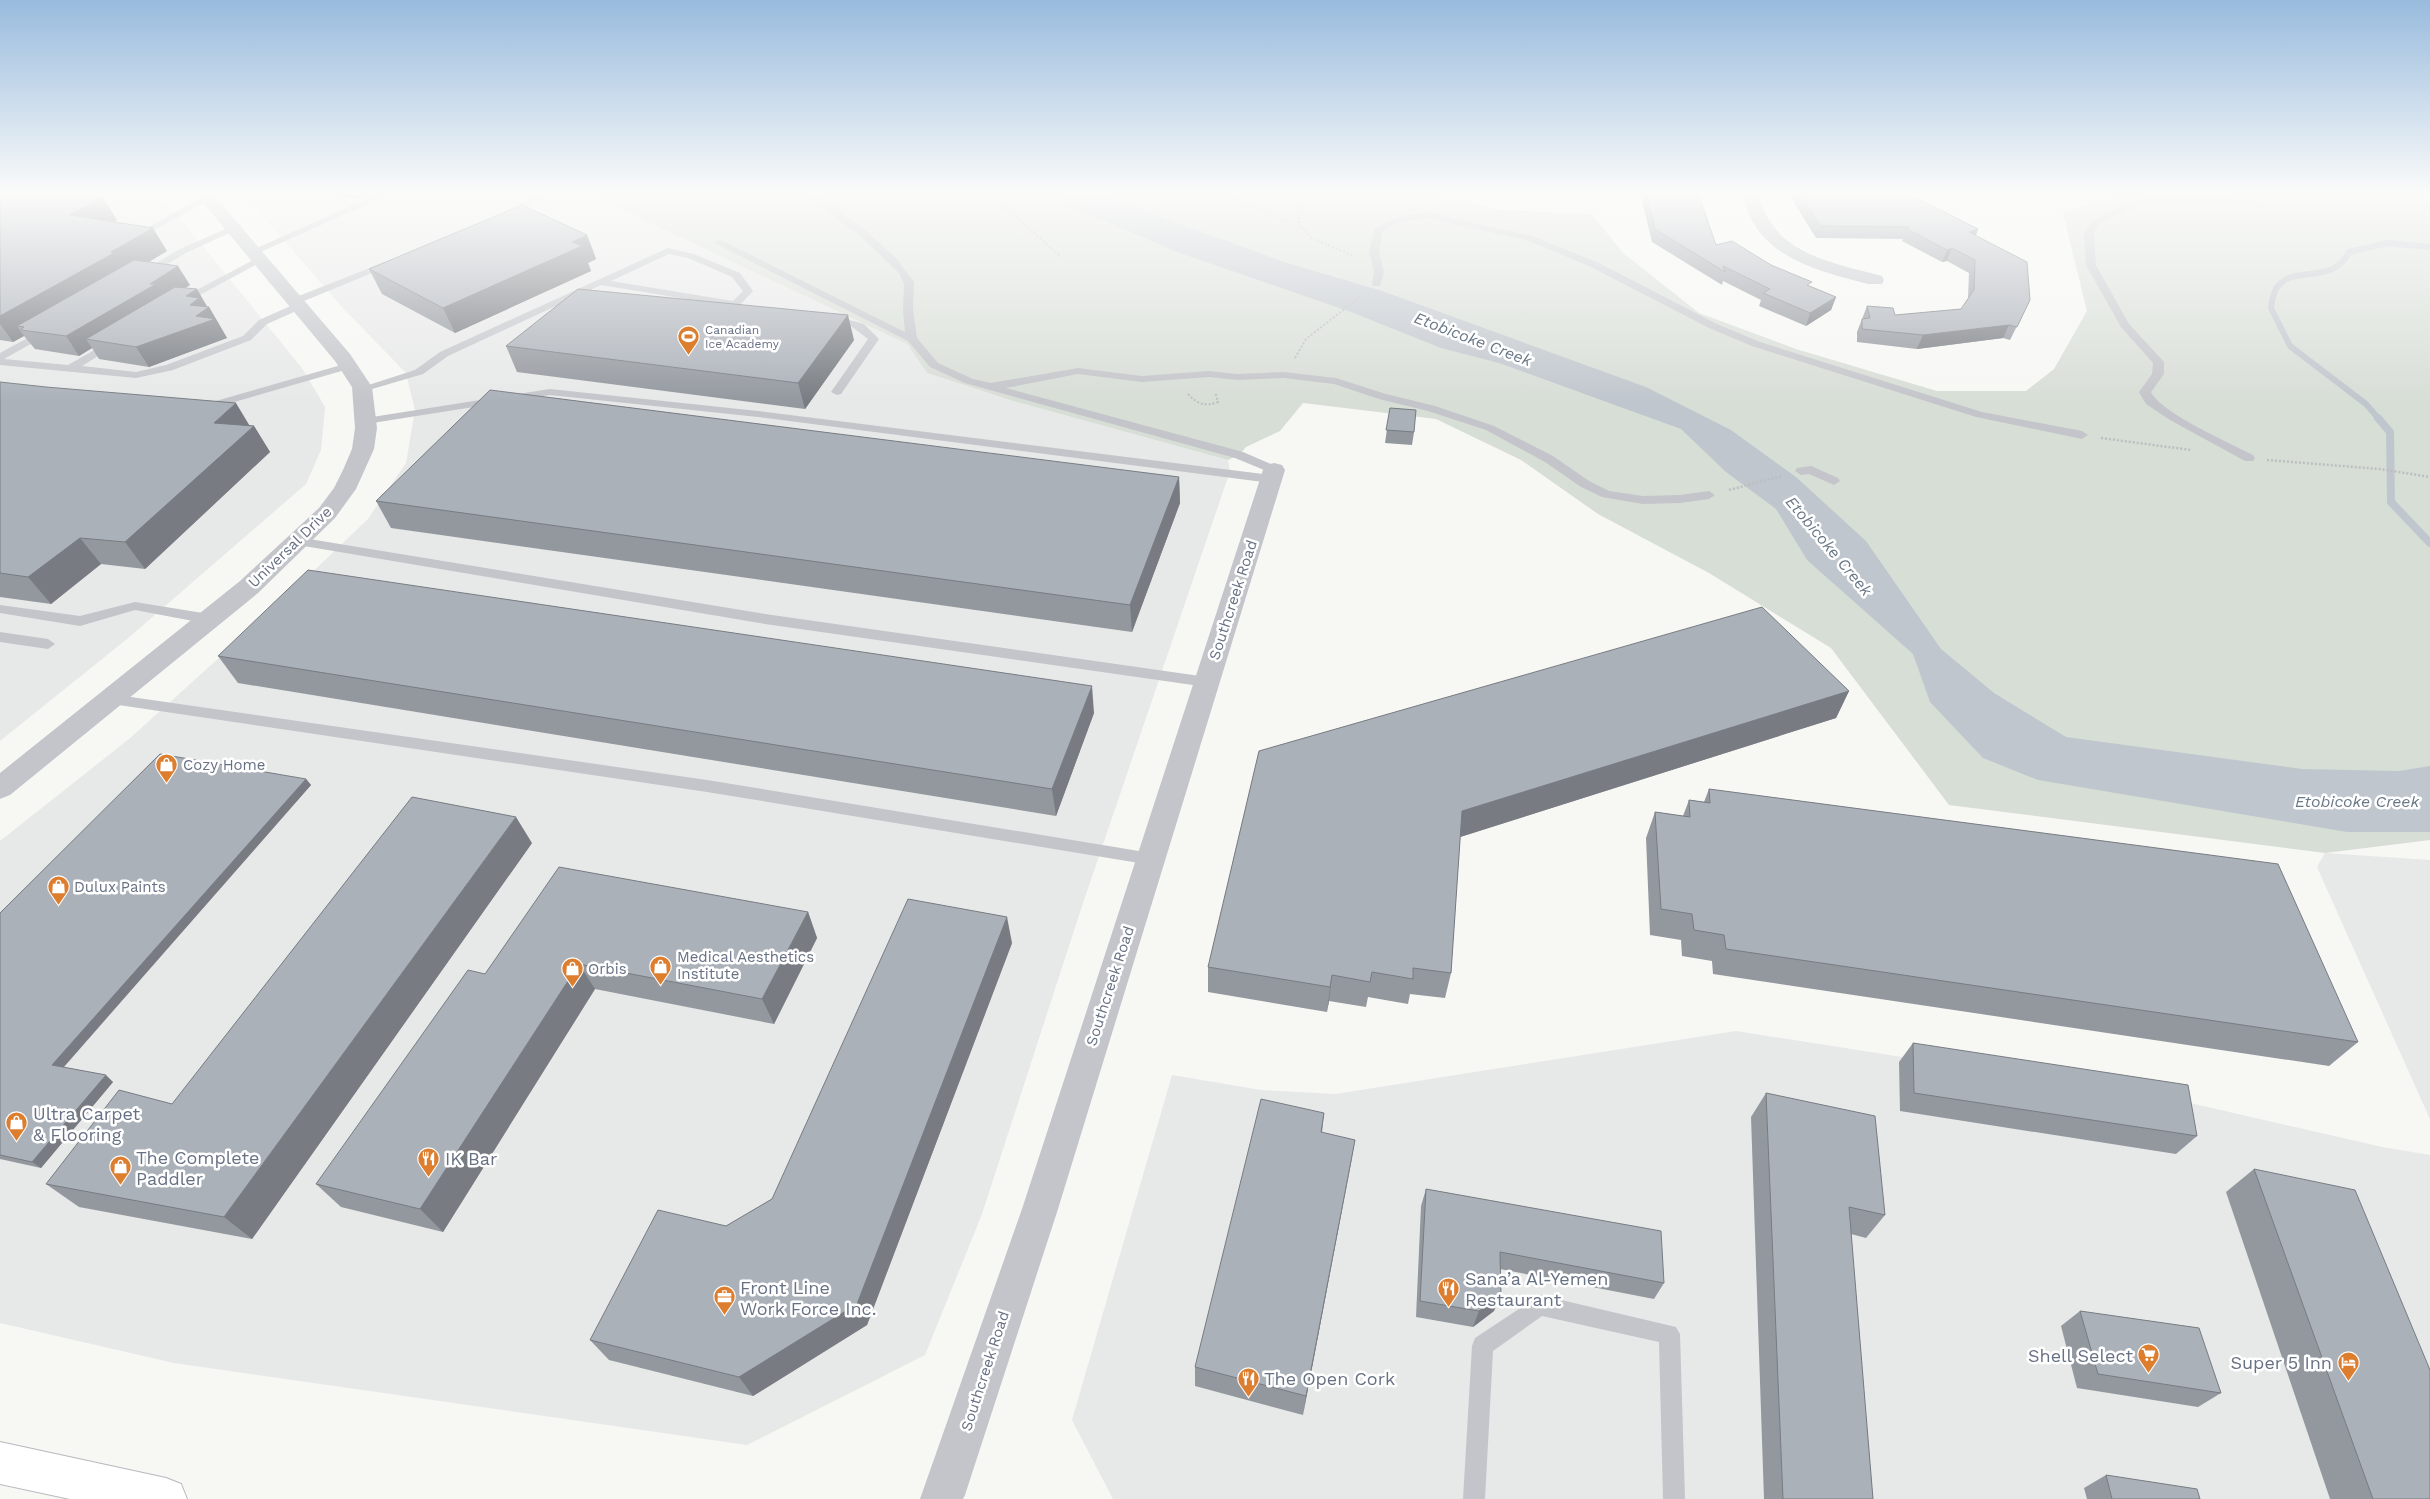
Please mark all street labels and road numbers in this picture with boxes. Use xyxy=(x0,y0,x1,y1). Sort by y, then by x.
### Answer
street label: Universal Drive xyxy=(245,503,335,591)
street label: Southcreek Road xyxy=(1205,538,1261,662)
street label: Southcreek Road xyxy=(1082,924,1138,1048)
street label: Southcreek Road xyxy=(957,1309,1013,1433)

